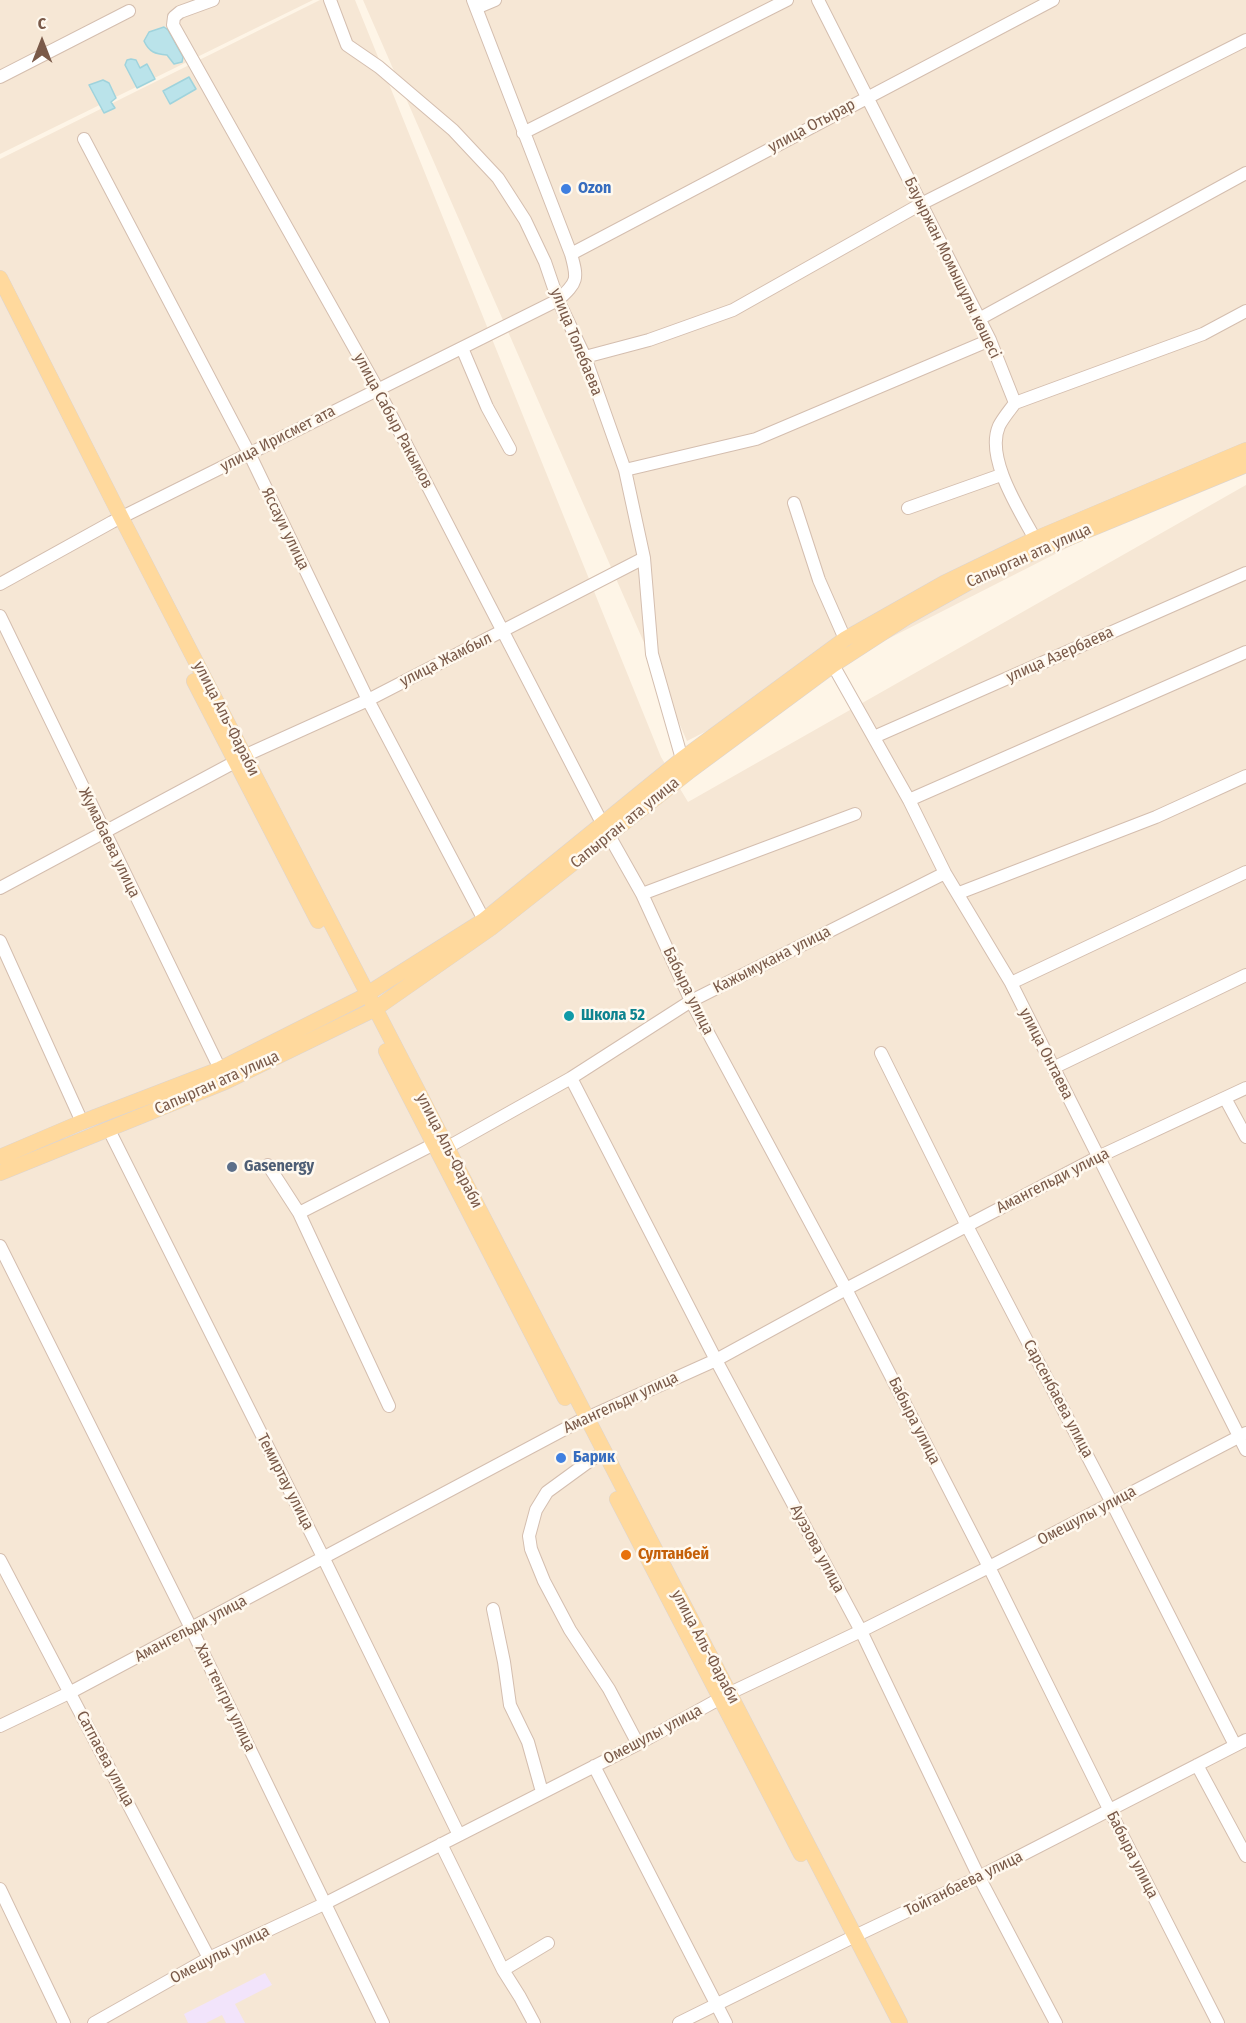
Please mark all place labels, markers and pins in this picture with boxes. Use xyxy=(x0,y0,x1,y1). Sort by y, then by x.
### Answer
place label: Ozon xyxy=(578,179,611,199)
marker: Ozon xyxy=(559,182,573,196)
place label: Школа 52 xyxy=(581,1006,645,1026)
marker: Школа 52 xyxy=(562,1009,576,1023)
place label: Gasenergy xyxy=(244,1157,314,1177)
marker: Gasenergy xyxy=(225,1160,239,1174)
place label: Барик xyxy=(573,1448,615,1468)
marker: Барик xyxy=(554,1451,568,1465)
place label: Султанбей xyxy=(638,1545,709,1565)
marker: Султанбей xyxy=(619,1548,633,1562)

